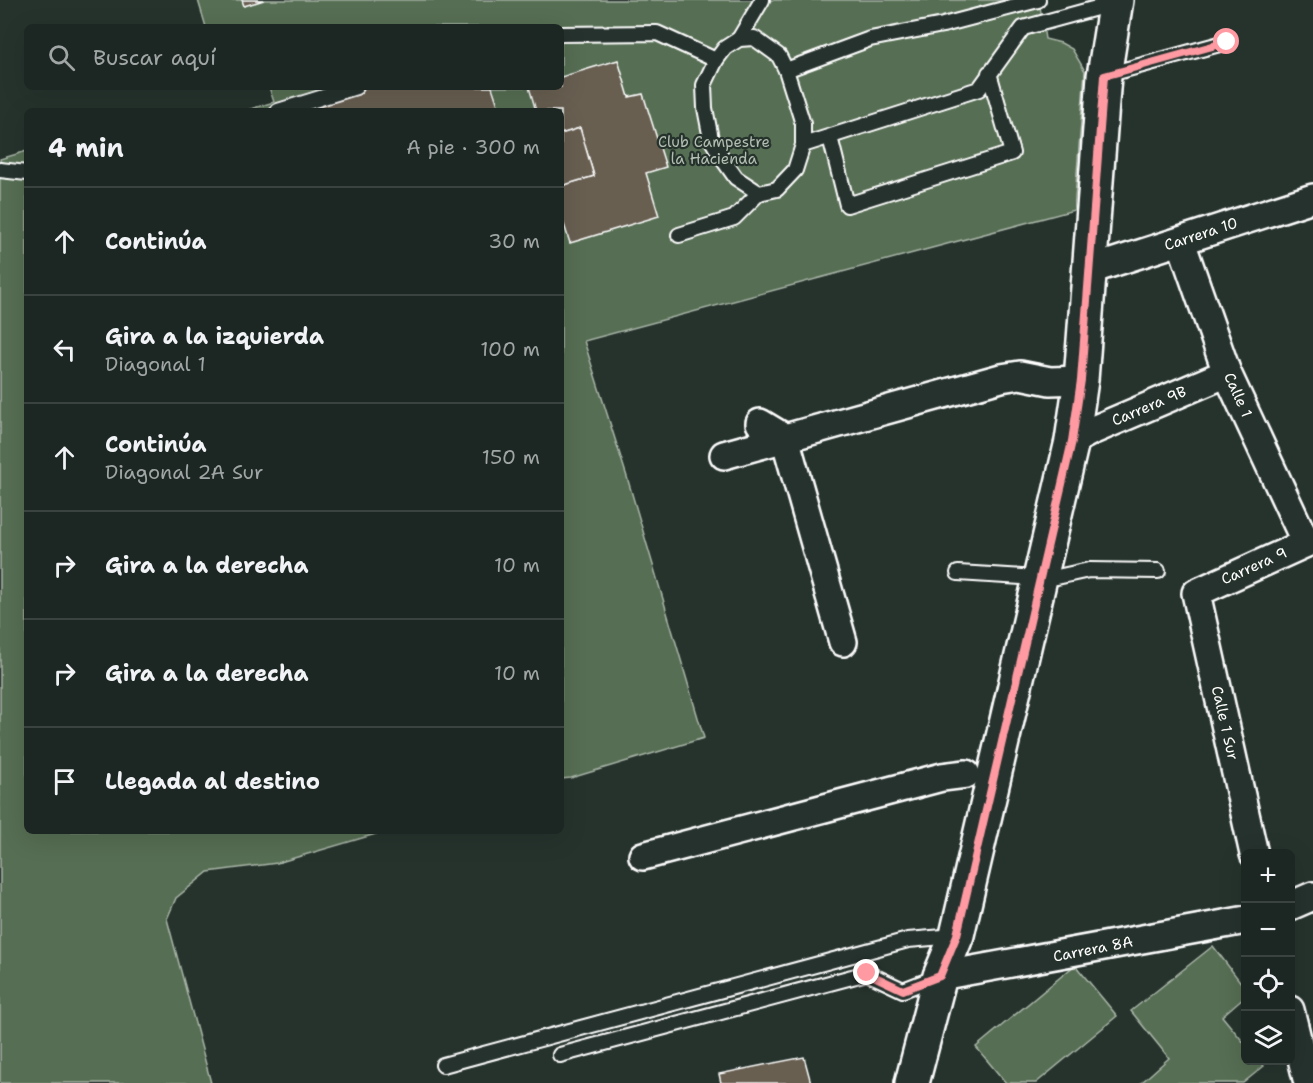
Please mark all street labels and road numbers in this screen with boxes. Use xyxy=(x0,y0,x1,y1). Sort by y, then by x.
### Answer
street label: Carrera 10 xyxy=(1162,213,1240,255)
street label: Calle 1 xyxy=(1219,369,1257,421)
street label: Carrera 9B xyxy=(1109,381,1189,431)
street label: Carrera 9 xyxy=(1218,543,1290,589)
street label: Calle 1 Sur xyxy=(1207,684,1243,762)
street label: Carrera 8A xyxy=(1051,931,1135,967)

